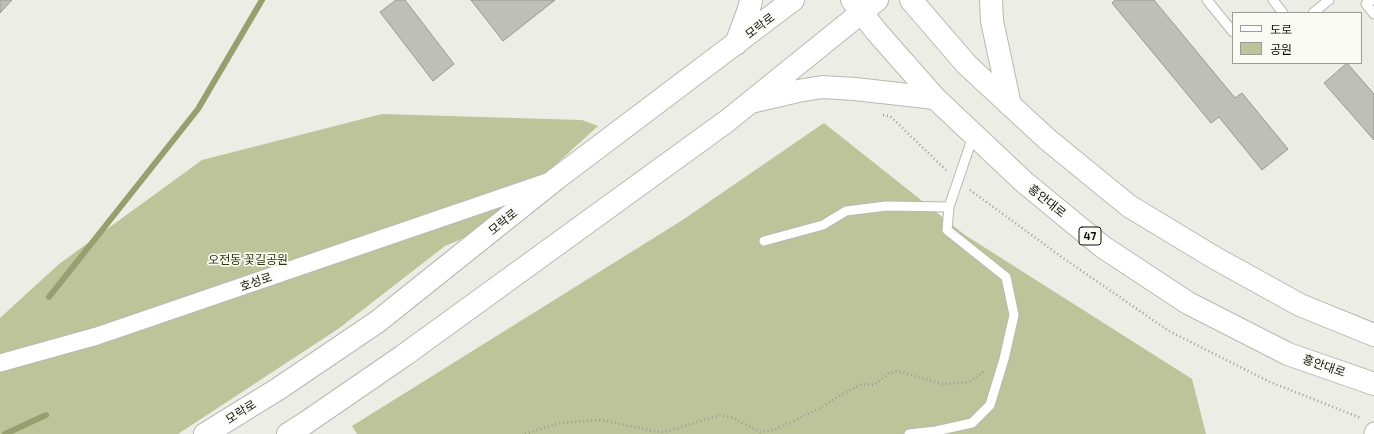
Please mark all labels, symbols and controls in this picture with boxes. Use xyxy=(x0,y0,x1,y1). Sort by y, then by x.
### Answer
street label: 모락로 xyxy=(742,10,778,42)
legend xyxy=(1232,12,1362,64)
text: 도로 xyxy=(1270,22,1292,36)
text: 공원 xyxy=(1270,42,1292,56)
street label: 흥안대로 xyxy=(1025,182,1069,220)
street label: 모락로 xyxy=(486,206,520,238)
road number: 47 xyxy=(1079,227,1101,245)
park label: 오전동 꽃길공원 xyxy=(208,253,288,267)
street label: 호성로 xyxy=(238,270,274,294)
street label: 흥안대로 xyxy=(1301,352,1347,380)
street label: 모락로 xyxy=(223,397,259,427)

